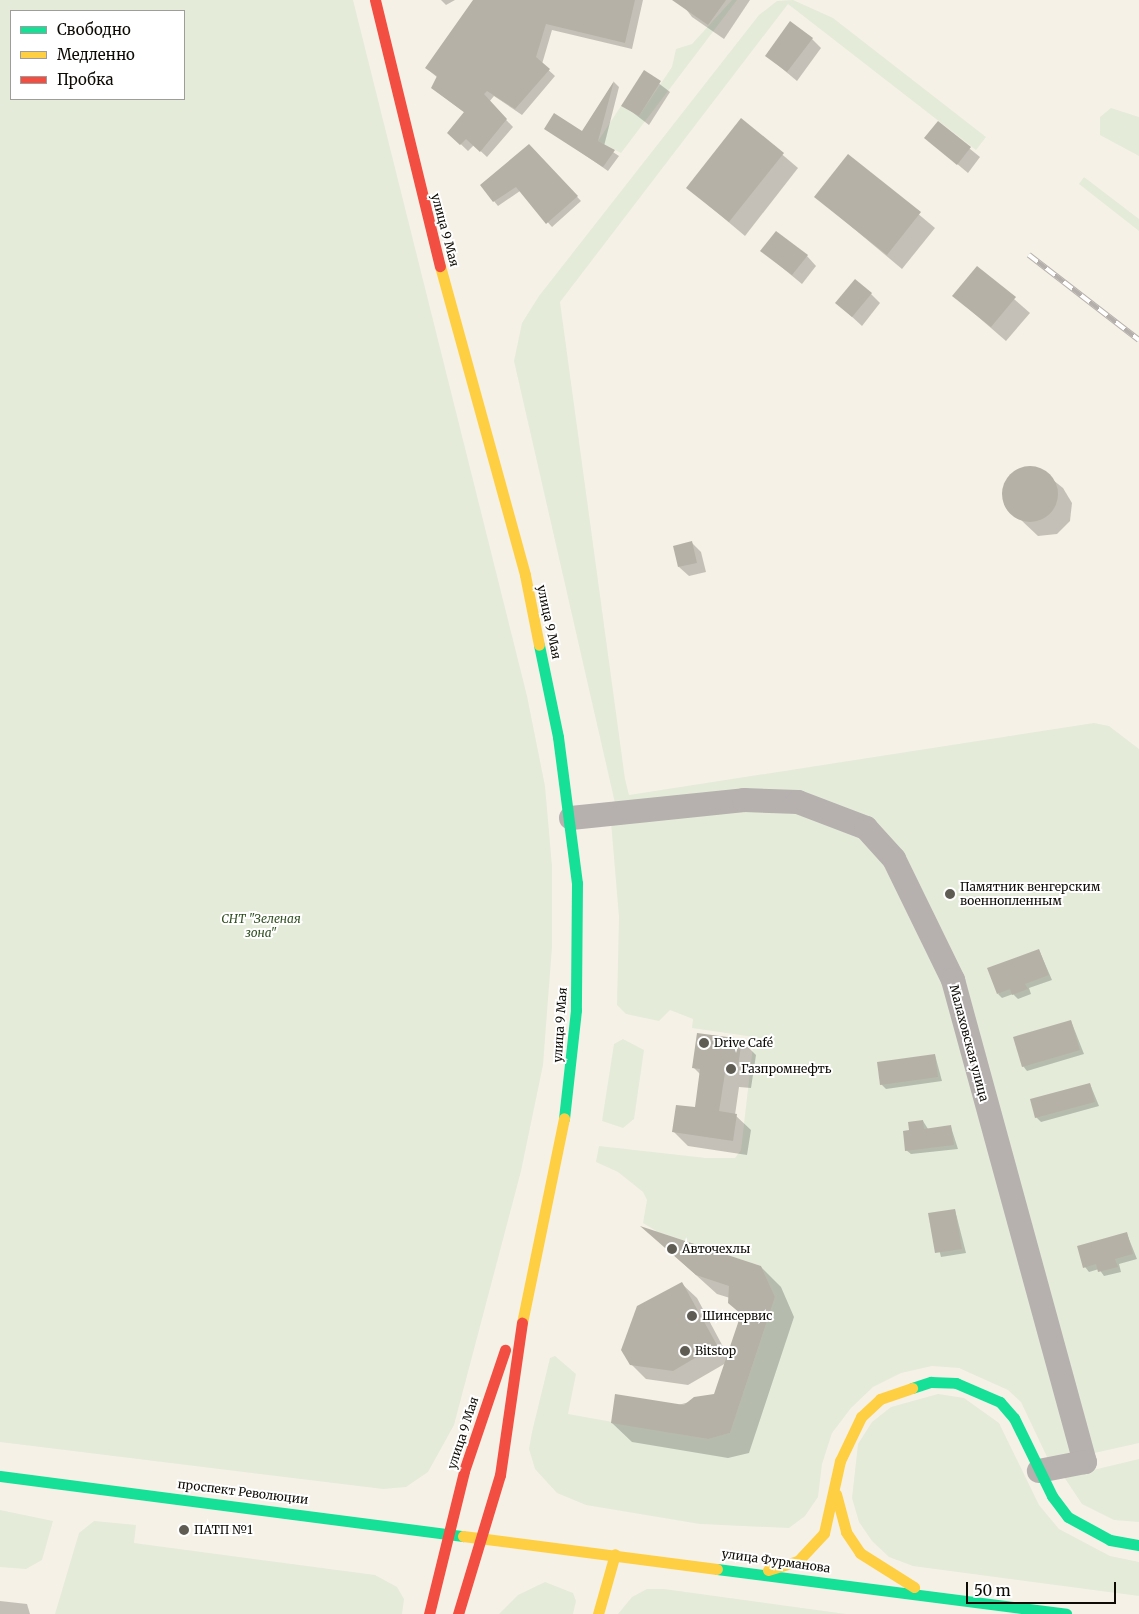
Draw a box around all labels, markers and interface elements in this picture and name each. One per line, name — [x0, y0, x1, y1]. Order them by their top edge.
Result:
legend — [10, 10, 185, 100]
text: Свободно — [57, 20, 131, 39]
text: Медленно — [57, 45, 135, 64]
text: Пробка — [57, 70, 114, 89]
street label: улица 9 Мая — [428, 192, 462, 268]
street label: улица 9 Мая — [534, 584, 564, 660]
place label: Памятник венгерским военнопленным — [960, 880, 1100, 908]
marker: Памятник венгерским военнопленным — [944, 888, 956, 900]
park label: СНТ "Зеленая зона" — [221, 912, 301, 940]
street label: Малаховская улица — [946, 983, 992, 1103]
street label: улица 9 Мая — [550, 987, 570, 1063]
place label: Drive Café — [714, 1036, 773, 1050]
marker: Drive Café — [698, 1037, 710, 1049]
place label: Газпромнефть — [741, 1062, 832, 1076]
marker: Газпромнефть — [725, 1063, 737, 1075]
place label: Авточехлы — [682, 1242, 750, 1256]
marker: Авточехлы — [666, 1243, 678, 1255]
place label: Шинсервис — [702, 1309, 772, 1323]
marker: Шинсервис — [686, 1310, 698, 1322]
place label: Bitstop — [695, 1344, 736, 1358]
marker: Bitstop — [679, 1345, 691, 1357]
street label: улица 9 Мая — [445, 1395, 481, 1471]
street label: проспект Революции — [177, 1477, 309, 1507]
place label: ПАТП №1 — [194, 1523, 253, 1537]
marker: ПАТП №1 — [178, 1524, 190, 1536]
street label: улица Фурманова — [721, 1546, 831, 1576]
scale bar — [969, 1572, 1119, 1604]
text: 50 m — [974, 1581, 1011, 1600]

